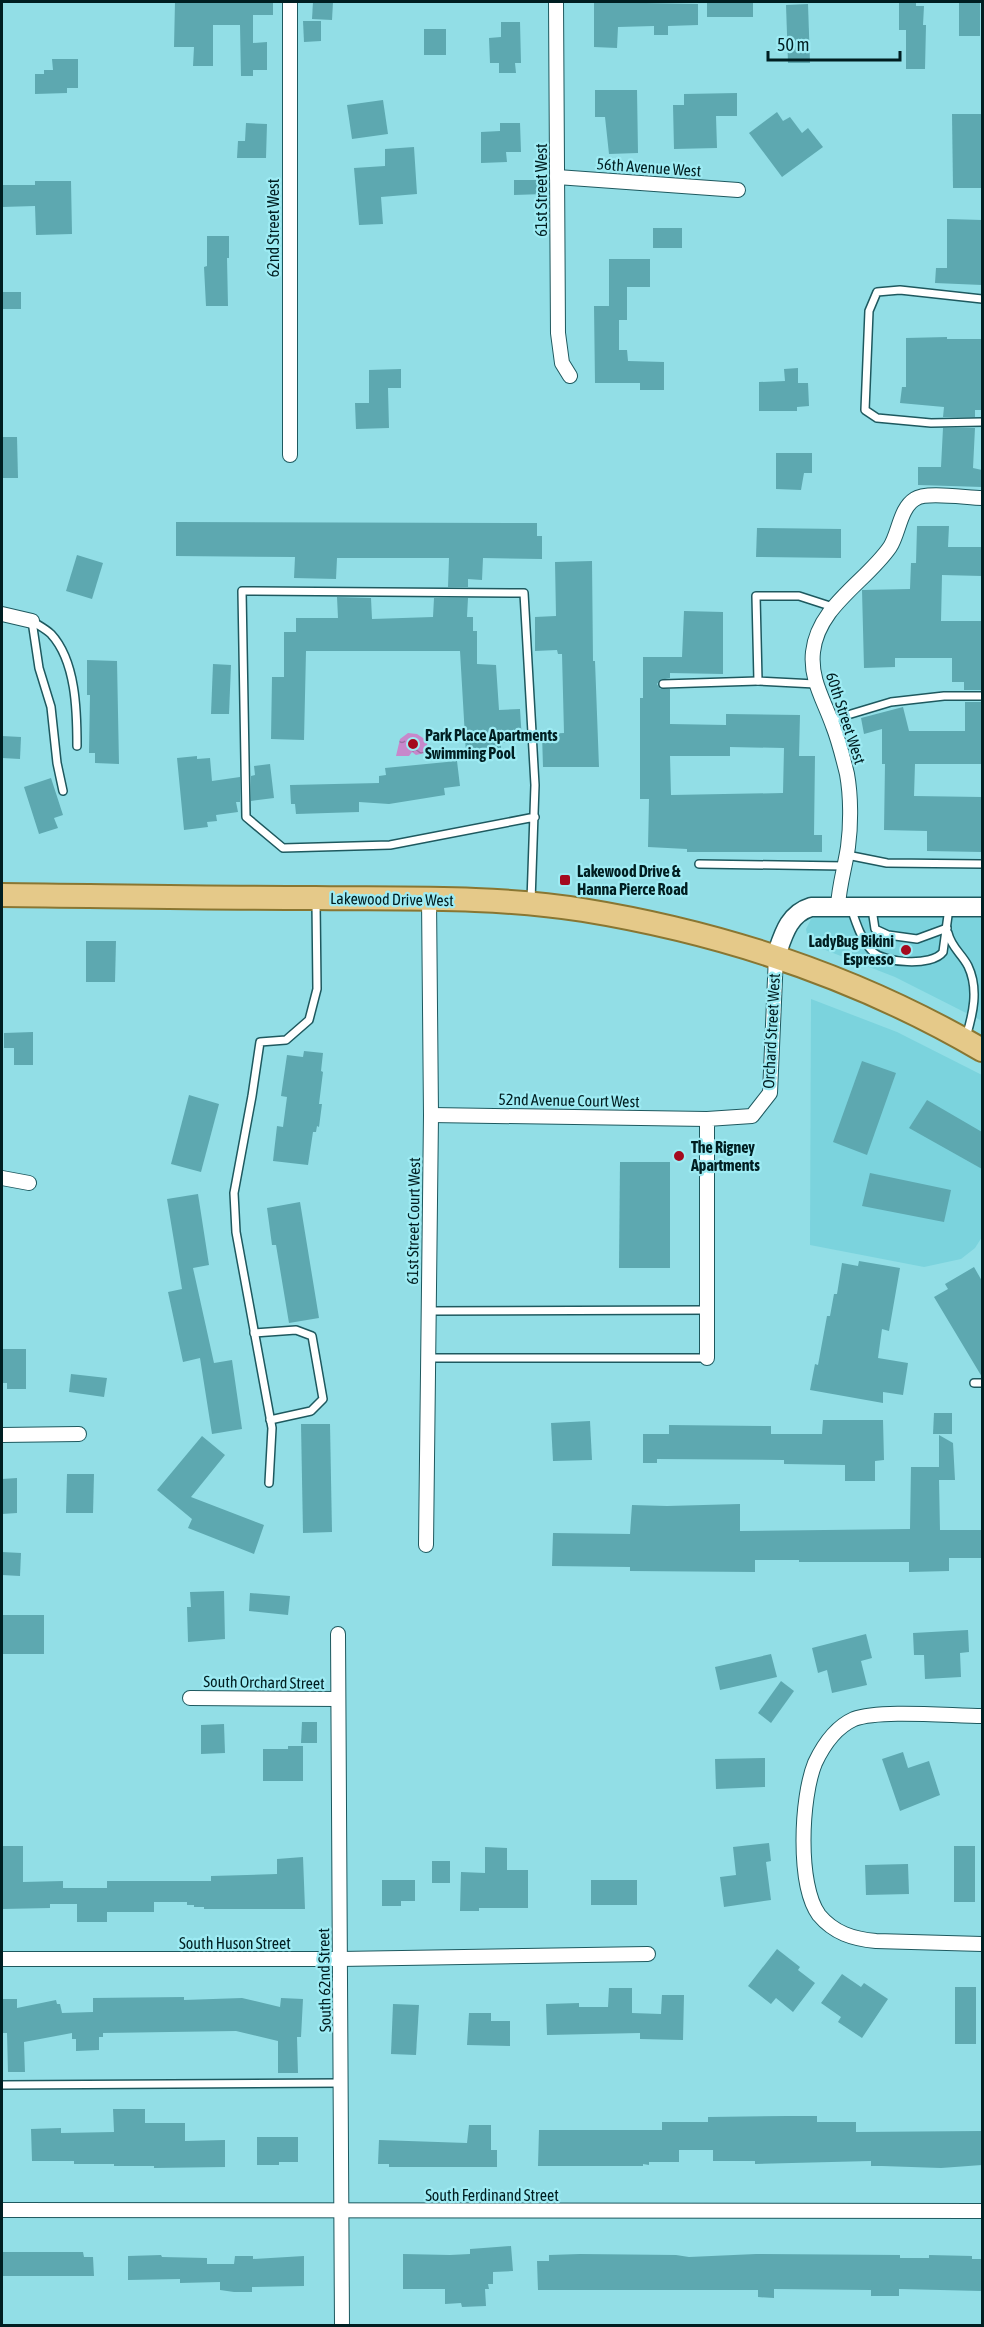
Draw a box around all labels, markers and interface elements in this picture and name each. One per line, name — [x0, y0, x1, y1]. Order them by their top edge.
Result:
scale bar — [768, 24, 900, 62]
text: 50 m — [777, 34, 809, 55]
street label: 61st Street West — [532, 143, 550, 237]
street label: 56th Avenue West — [596, 154, 702, 180]
street label: 62nd Street West — [264, 178, 282, 277]
street label: 60th Street West — [823, 670, 869, 767]
place label: Park Place Apartments Swimming Pool — [425, 726, 558, 762]
marker: Park Place Apartments Swimming Pool — [406, 737, 420, 751]
place label: Lakewood Drive & Hanna Pierce Road — [577, 862, 689, 898]
marker: Lakewood Drive & Hanna Pierce Road — [558, 873, 572, 887]
street label: Lakewood Drive West — [330, 889, 454, 909]
place label: LadyBug Bikini Espresso — [808, 932, 894, 968]
marker: LadyBug Bikini Espresso — [899, 943, 913, 957]
street label: Orchard Street West — [759, 972, 783, 1089]
street label: 52nd Avenue Court West — [498, 1090, 640, 1110]
place label: The Rigney Apartments — [690, 1138, 760, 1174]
marker: The Rigney Apartments — [672, 1149, 686, 1163]
street label: 61st Street Court West — [403, 1157, 423, 1285]
street label: South Orchard Street — [203, 1672, 325, 1692]
street label: South 62nd Street — [314, 1927, 334, 2032]
street label: South Huson Street — [179, 1934, 291, 1952]
street label: South Ferdinand Street — [425, 2186, 559, 2204]

